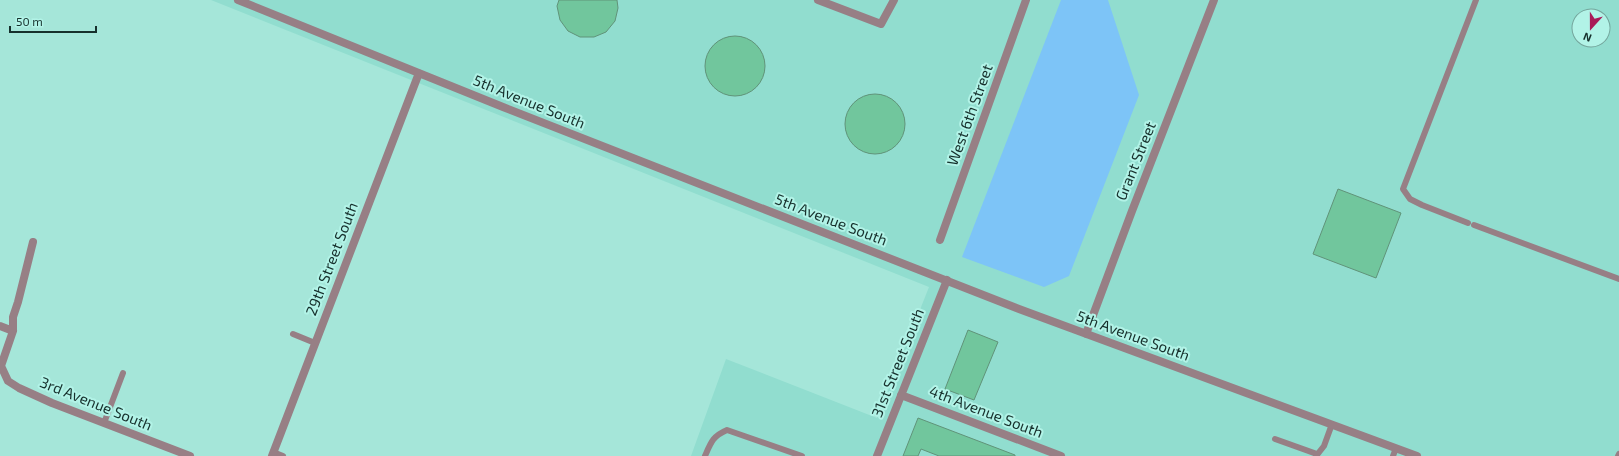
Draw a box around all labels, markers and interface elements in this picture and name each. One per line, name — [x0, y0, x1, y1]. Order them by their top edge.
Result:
scale bar — [10, 8, 96, 34]
north arrow — [1571, 8, 1611, 48]
text: 50 m — [16, 14, 43, 28]
text: N — [1581, 30, 1593, 45]
street label: West 6th Street — [942, 61, 996, 168]
street label: 5th Avenue South — [471, 70, 588, 132]
street label: Grant Street — [1111, 118, 1159, 203]
street label: 5th Avenue South — [773, 189, 890, 249]
street label: 29th Street South — [301, 200, 361, 318]
street label: 31st Street South — [867, 306, 927, 420]
street label: 5th Avenue South — [1074, 306, 1192, 364]
street label: 3rd Avenue South — [38, 372, 155, 434]
street label: 4th Avenue South — [927, 381, 1046, 441]

